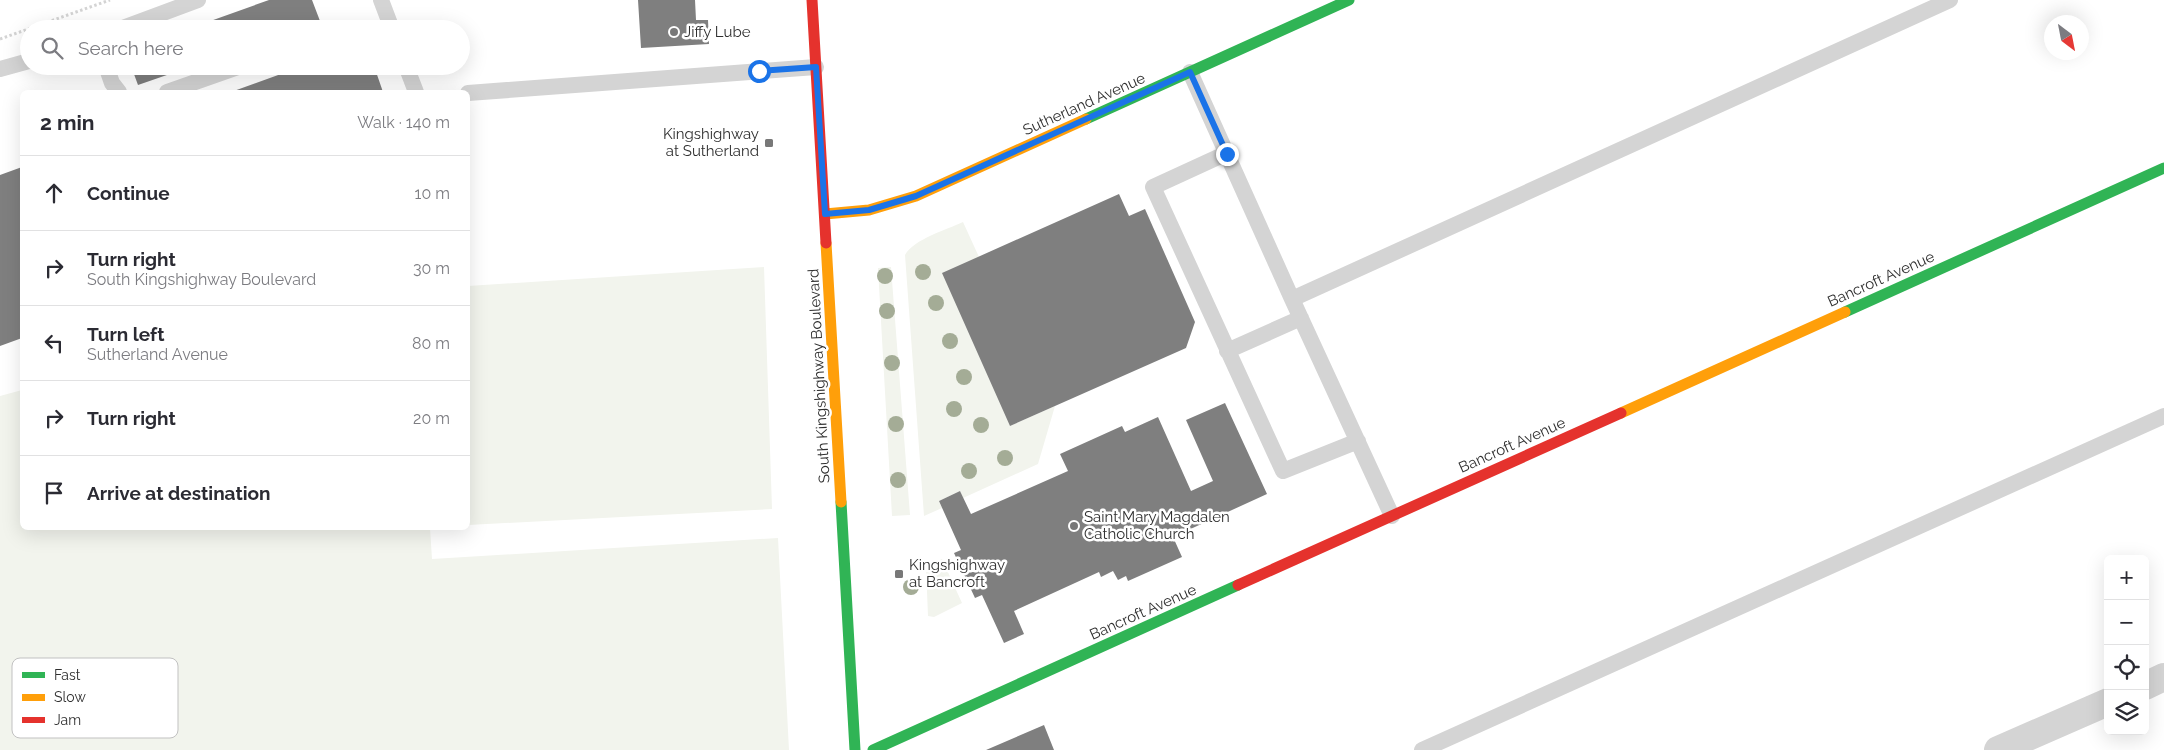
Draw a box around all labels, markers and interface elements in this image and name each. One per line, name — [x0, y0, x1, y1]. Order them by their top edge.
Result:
north arrow — [2044, 15, 2089, 60]
search box — [20, 20, 470, 75]
place label: Jiffy Lube — [684, 23, 751, 41]
marker: Jiffy Lube — [668, 26, 680, 38]
icon: search — [38, 34, 66, 62]
text: Search here — [78, 37, 184, 59]
route start — [748, 60, 771, 83]
street label: Sutherland Avenue — [1020, 69, 1148, 139]
text: 2 min — [40, 110, 94, 135]
text: Walk · 140 m — [357, 113, 450, 132]
place label: Kingshighway at Sutherland — [663, 125, 759, 160]
marker: Kingshighway at Sutherland — [763, 137, 775, 149]
route end — [1216, 143, 1239, 166]
icon: ahead — [40, 179, 68, 207]
text: Continue — [87, 182, 170, 204]
text: 10 m — [415, 184, 450, 203]
street label: Bancroft Avenue — [1825, 247, 1937, 311]
text: Turn right — [87, 248, 176, 270]
icon: right — [40, 254, 68, 282]
text: 30 m — [413, 259, 450, 278]
street label: South Kingshighway Boulevard — [804, 268, 834, 484]
text: South Kingshighway Boulevard — [87, 270, 316, 289]
text: Turn left — [87, 323, 164, 345]
icon: left — [40, 329, 68, 357]
text: 80 m — [412, 334, 450, 353]
text: Sutherland Avenue — [87, 345, 228, 364]
icon: right — [40, 404, 68, 432]
text: Turn right — [87, 407, 176, 429]
text: 20 m — [413, 409, 450, 428]
street label: Bancroft Avenue — [1456, 413, 1568, 477]
icon: arrive — [40, 479, 68, 507]
text: Arrive at destination — [87, 482, 271, 504]
place label: Saint Mary Magdalen Catholic Church — [1084, 508, 1230, 543]
marker: Saint Mary Magdalen Catholic Church — [1068, 520, 1080, 532]
map controls — [2104, 555, 2149, 735]
button: + — [2104, 555, 2149, 600]
place label: Kingshighway at Bancroft — [909, 556, 1005, 591]
marker: Kingshighway at Bancroft — [893, 568, 905, 580]
street label: Bancroft Avenue — [1087, 580, 1199, 644]
button: − — [2104, 600, 2149, 645]
button: locate — [2104, 645, 2149, 690]
legend — [12, 658, 178, 738]
text: Fast — [54, 667, 81, 683]
text: Slow — [54, 689, 86, 705]
button: layers — [2104, 690, 2149, 735]
text: Jam — [54, 712, 81, 728]

